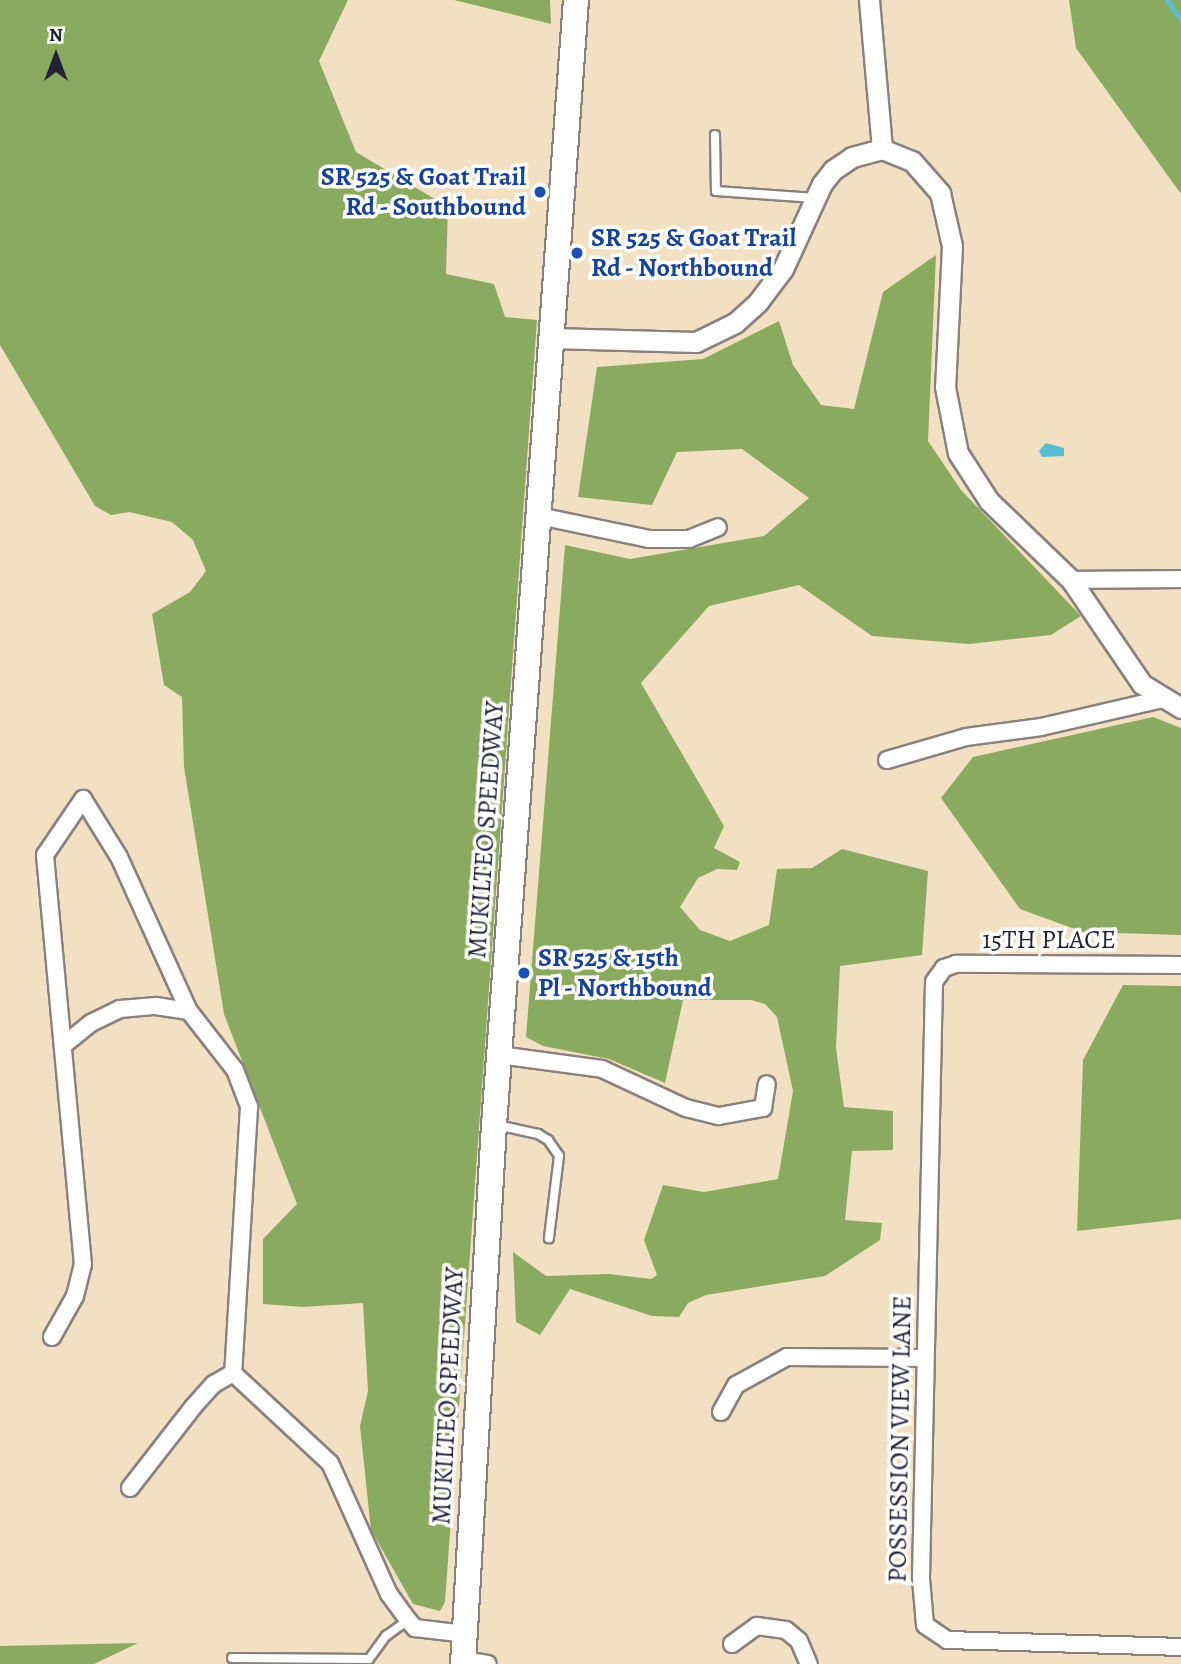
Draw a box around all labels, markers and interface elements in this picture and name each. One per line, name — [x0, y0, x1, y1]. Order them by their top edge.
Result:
north arrow — [21, 21, 91, 91]
text: N — [49, 22, 63, 48]
place label: SR 525 & Goat Trail Rd - Southbound — [321, 161, 526, 222]
marker: SR 525 & Goat Trail Rd - Southbound — [532, 184, 548, 200]
place label: SR 525 & Goat Trail Rd - Northbound — [591, 222, 796, 284]
marker: SR 525 & Goat Trail Rd - Northbound — [569, 245, 585, 261]
street label: MUKILTEO SPEEDWAY — [461, 701, 511, 959]
street label: 15TH PLACE — [982, 924, 1116, 956]
place label: SR 525 & 15th Pl - Northbound — [538, 942, 713, 1004]
marker: SR 525 & 15th Pl - Northbound — [516, 965, 532, 981]
street label: MUKILTEO SPEEDWAY — [426, 1267, 470, 1525]
street label: POSSESSION VIEW LANE — [882, 1295, 918, 1583]

